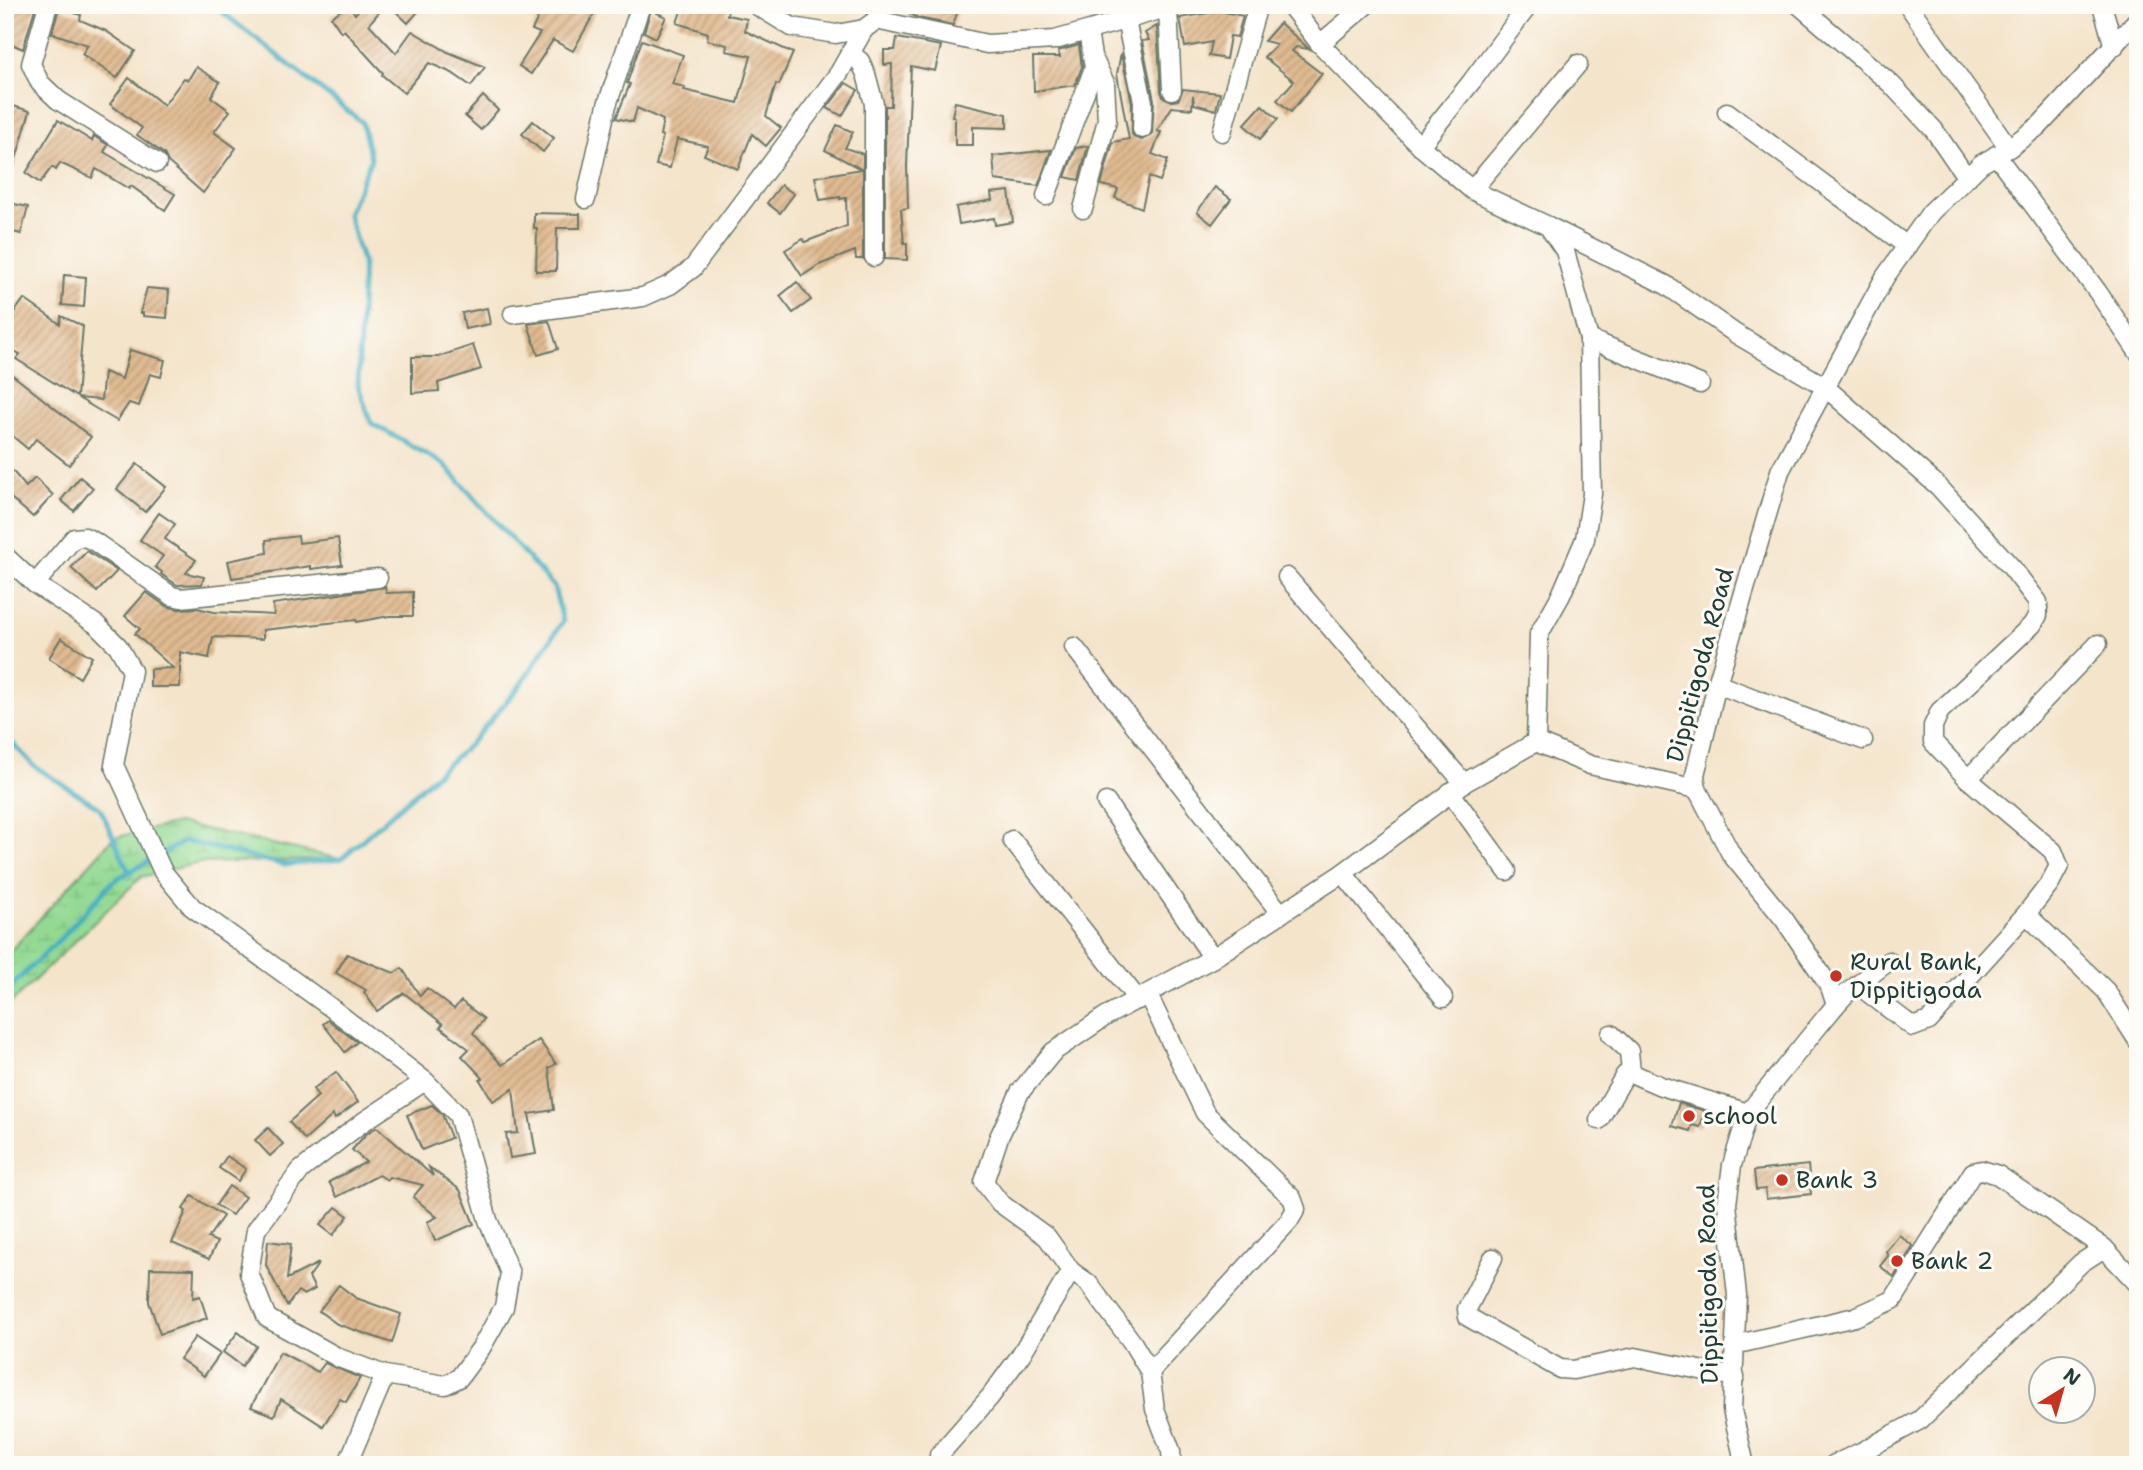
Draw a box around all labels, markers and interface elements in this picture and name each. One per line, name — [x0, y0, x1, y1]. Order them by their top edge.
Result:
street label: Dippitigoda Road — [1659, 564, 1741, 766]
place label: Rural Bank, Dippitigoda — [1850, 946, 1982, 1006]
marker: Rural Bank, Dippitigoda — [1828, 968, 1844, 984]
place label: school — [1703, 1100, 1778, 1132]
marker: school — [1681, 1108, 1697, 1124]
place label: Bank 3 — [1796, 1164, 1878, 1196]
marker: Bank 3 — [1774, 1172, 1790, 1188]
street label: Dippitigoda Road — [1690, 1184, 1726, 1384]
place label: Bank 2 — [1911, 1245, 1993, 1277]
marker: Bank 2 — [1889, 1253, 1905, 1269]
north arrow — [2028, 1354, 2098, 1424]
text: N — [2058, 1362, 2085, 1391]

